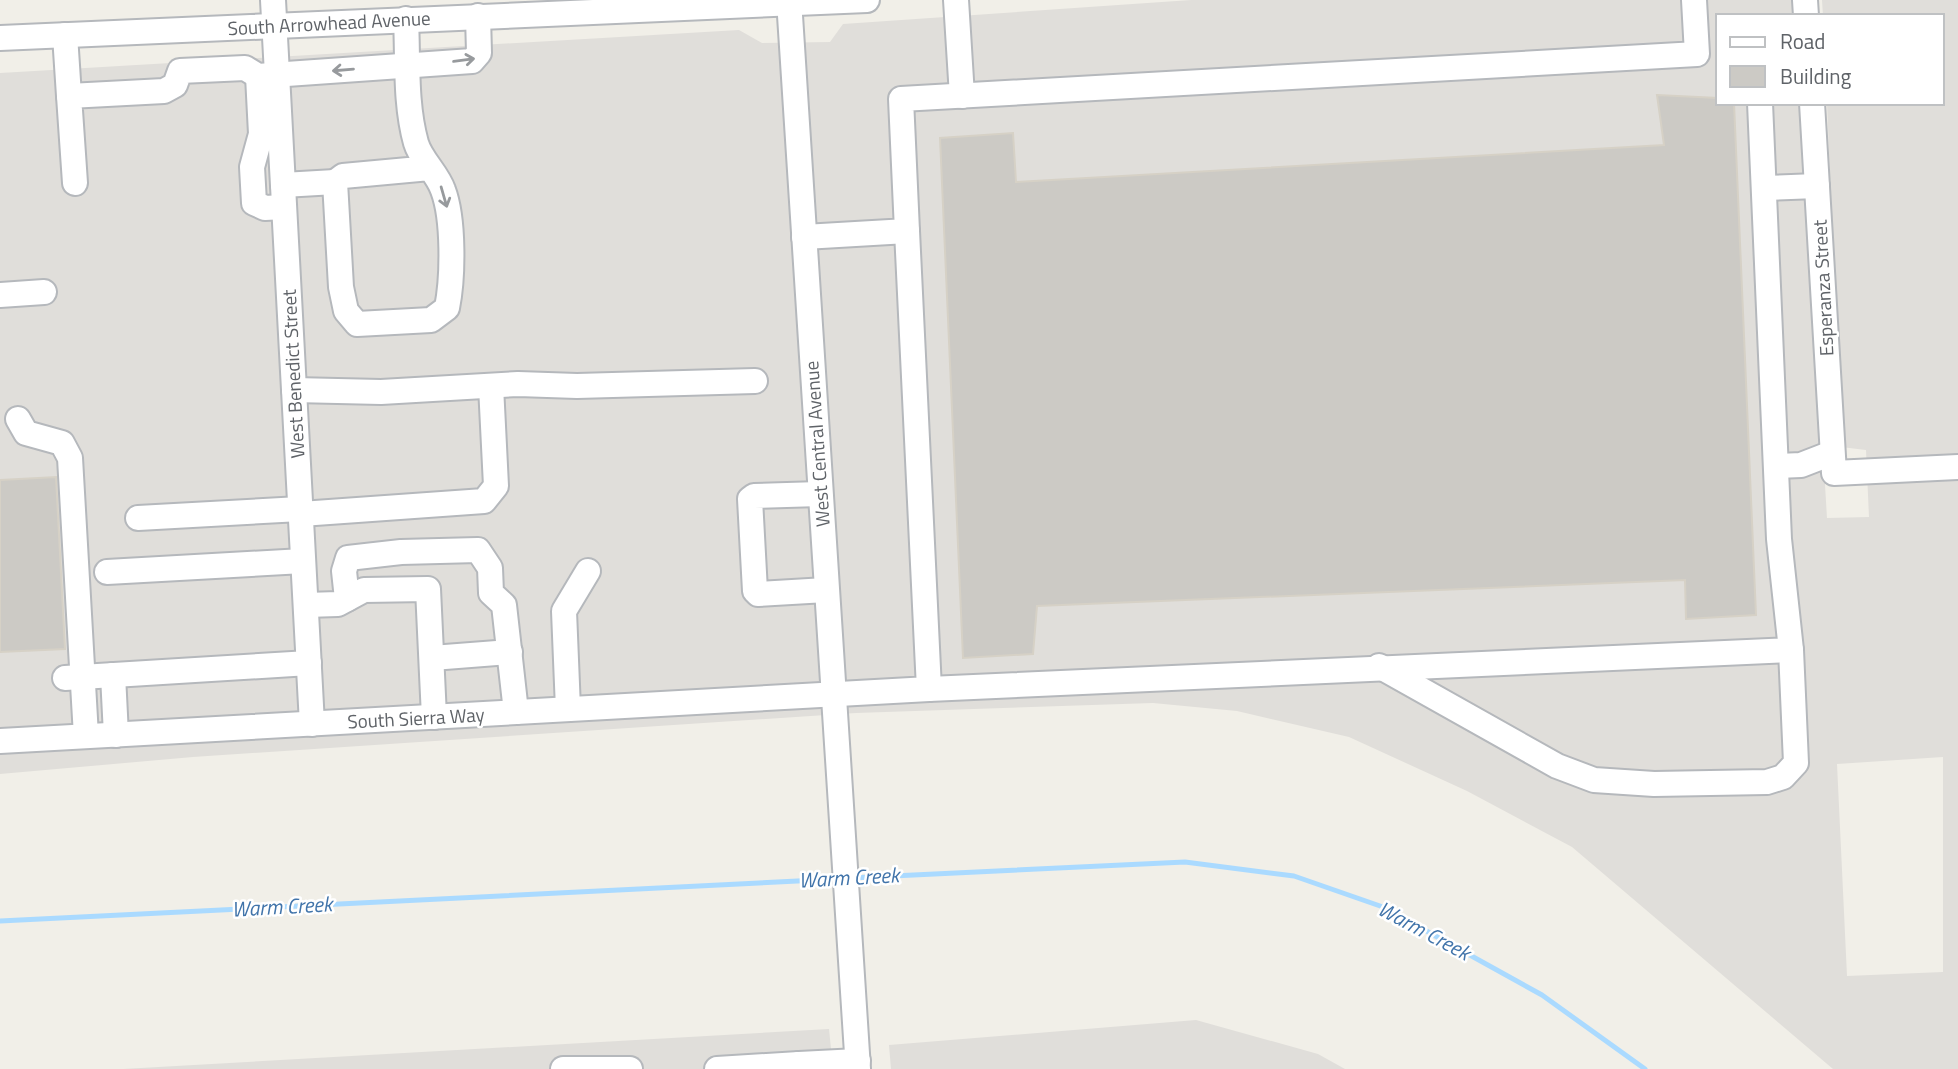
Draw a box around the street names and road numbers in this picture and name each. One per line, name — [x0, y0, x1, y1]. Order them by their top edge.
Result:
street label: South Arrowhead Avenue — [227, 3, 431, 42]
street label: Esperanza Street — [1804, 219, 1841, 357]
street label: West Benedict Street — [274, 288, 311, 459]
street label: West Central Avenue — [796, 360, 837, 528]
street label: South Sierra Way — [347, 699, 485, 736]

